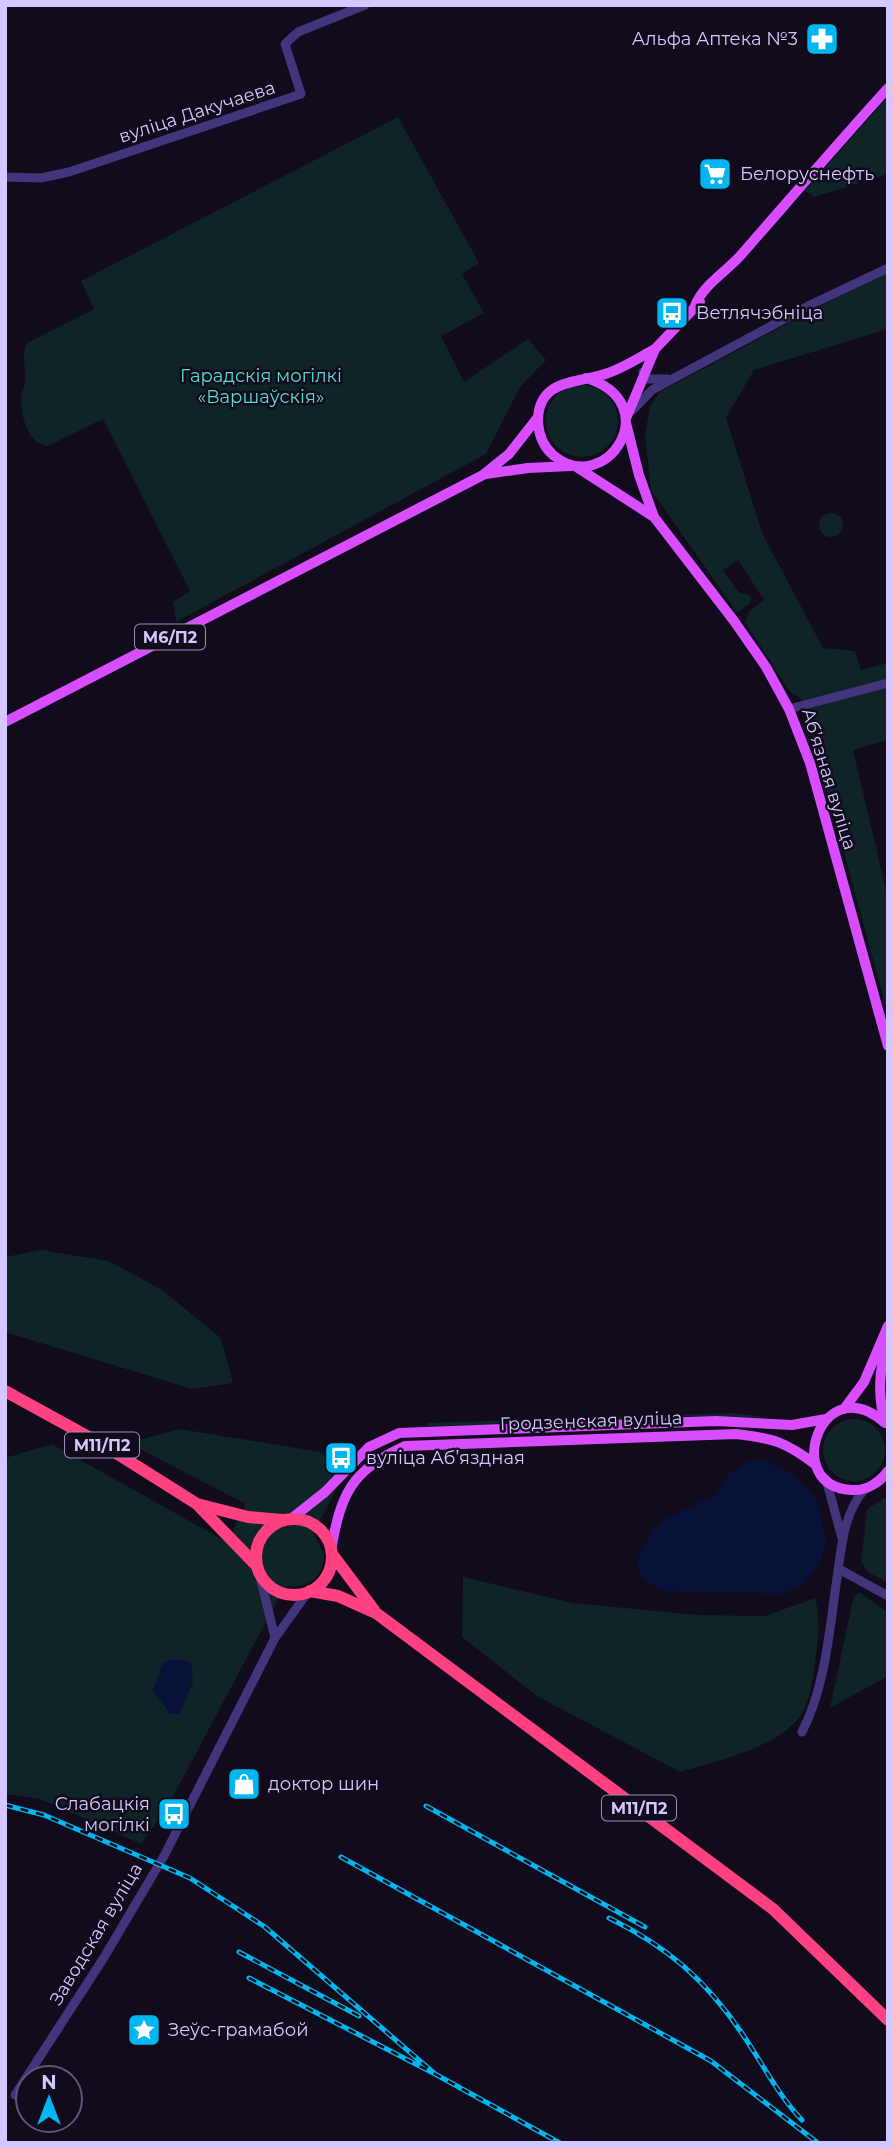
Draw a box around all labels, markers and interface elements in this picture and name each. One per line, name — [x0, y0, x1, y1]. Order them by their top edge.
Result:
pharmacy icon: Альфа Аптека №3 — [803, 20, 841, 58]
place label: Альфа Аптека №3 — [632, 28, 798, 50]
street label: вуліца Дакучаева — [116, 76, 278, 148]
supermarket icon: Белоруснефть — [696, 155, 734, 193]
place label: Белоруснефть — [740, 163, 875, 185]
bus stop icon: Ветлячэбніца — [653, 294, 691, 332]
place label: Ветлячэбніца — [696, 302, 823, 324]
park label: Гарадскія могілкі «Варшаўскія» — [180, 365, 342, 408]
road number: М6/П2 — [135, 624, 205, 650]
street label: Абʼязная вуліца — [797, 705, 861, 853]
street label: Гродзенская вуліца — [499, 1407, 683, 1435]
road number: М11/П2 — [65, 1432, 139, 1457]
bus stop icon: вуліца Абʼяздная — [322, 1439, 360, 1477]
place label: вуліца Абʼяздная — [366, 1447, 525, 1469]
shop icon: доктор шин — [225, 1765, 263, 1803]
place label: доктор шин — [268, 1773, 379, 1795]
place label: Слабацкія могілкі — [55, 1793, 150, 1836]
bus stop icon: Слабацкія могілкі — [155, 1795, 193, 1833]
road number: М11/П2 — [602, 1796, 676, 1820]
street label: Заводская вуліца — [45, 1859, 147, 2009]
place icon: Зеўс-грамабой — [125, 2011, 163, 2049]
place label: Зеўс-грамабой — [168, 2019, 309, 2041]
north arrow — [14, 2064, 84, 2134]
text: N — [41, 2071, 57, 2094]

